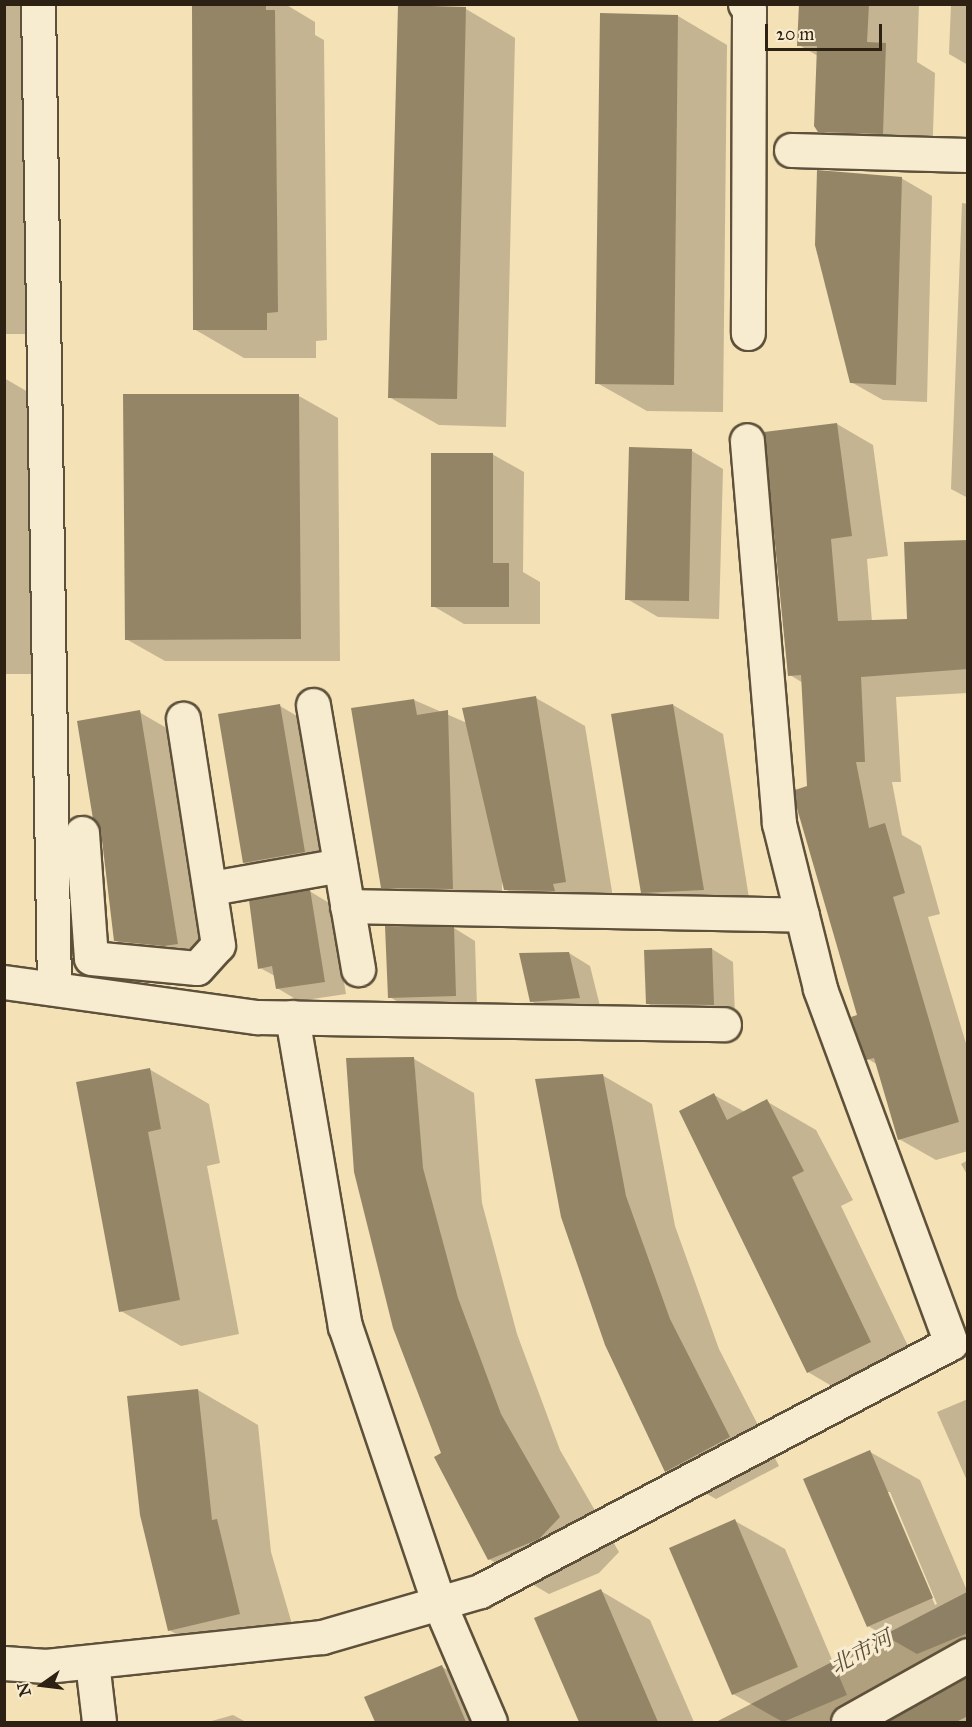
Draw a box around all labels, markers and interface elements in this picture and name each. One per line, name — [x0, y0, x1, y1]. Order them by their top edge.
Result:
scale bar — [768, 12, 885, 50]
text: 20 m — [776, 23, 814, 45]
water label: 北市河 — [826, 1625, 896, 1679]
north arrow — [12, 1655, 72, 1715]
text: N — [13, 1681, 35, 1698]

